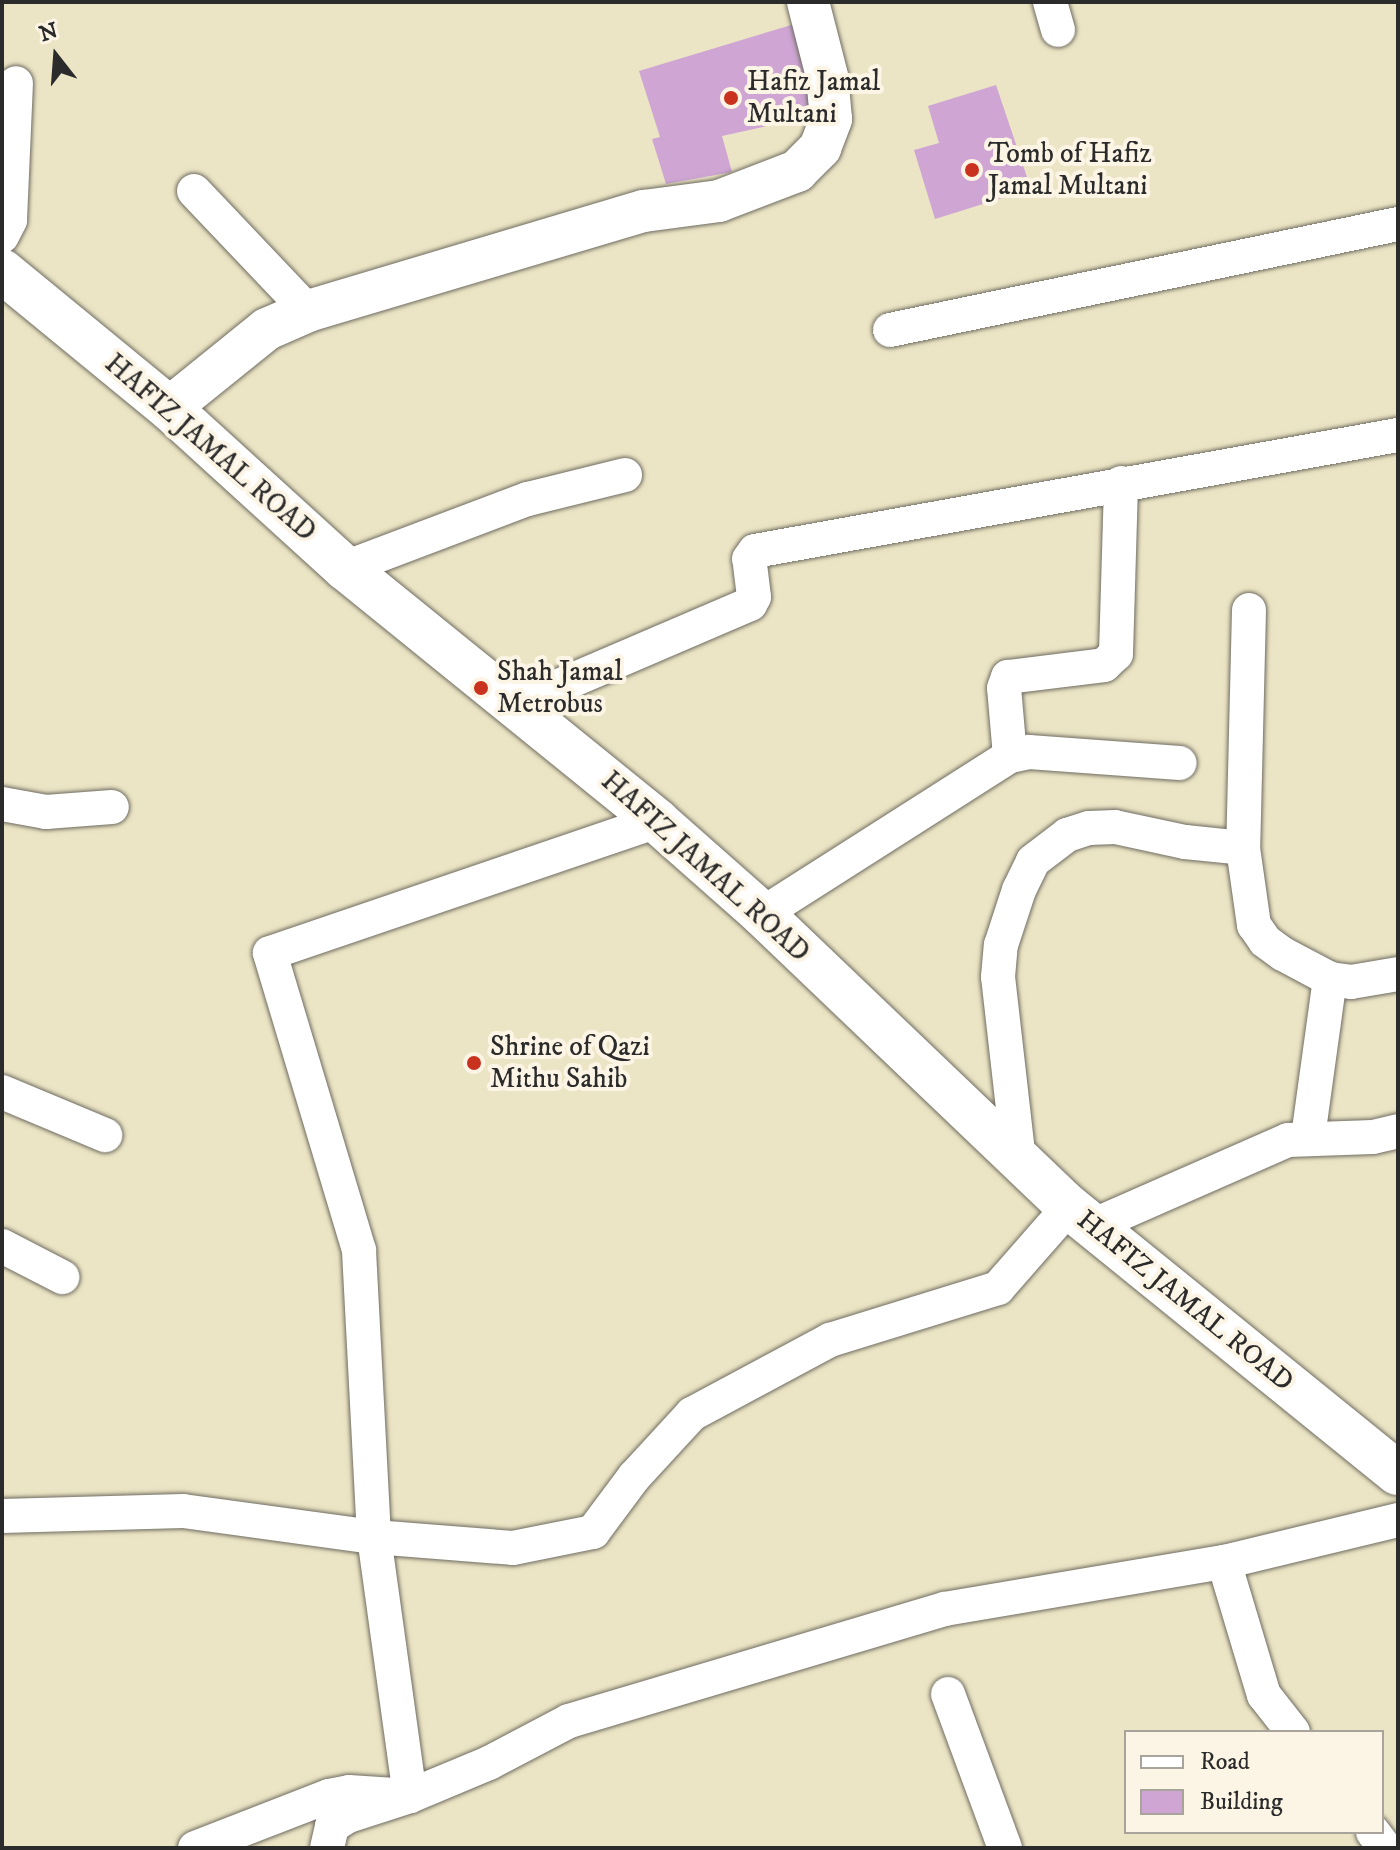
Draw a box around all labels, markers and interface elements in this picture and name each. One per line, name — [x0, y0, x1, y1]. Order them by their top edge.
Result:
north arrow — [16, 16, 96, 96]
text: N — [36, 17, 61, 48]
place label: Hafiz Jamal Multani — [747, 65, 880, 131]
marker: Hafiz Jamal Multani — [722, 89, 740, 107]
place label: Tomb of Hafiz Jamal Multani — [988, 137, 1152, 203]
marker: Tomb of Hafiz Jamal Multani — [963, 161, 981, 179]
street label: HAFIZ JAMAL ROAD — [97, 347, 323, 549]
place label: Shah Jamal Metrobus — [497, 655, 623, 721]
marker: Shah Jamal Metrobus — [472, 679, 490, 697]
street label: HAFIZ JAMAL ROAD — [594, 765, 816, 969]
place label: Shrine of Qazi Mithu Sahib — [490, 1030, 650, 1096]
marker: Shrine of Qazi Mithu Sahib — [465, 1054, 483, 1072]
street label: HAFIZ JAMAL ROAD — [1070, 1203, 1300, 1399]
legend — [1124, 1730, 1384, 1834]
text: Road — [1200, 1747, 1250, 1777]
text: Building — [1200, 1787, 1283, 1817]

